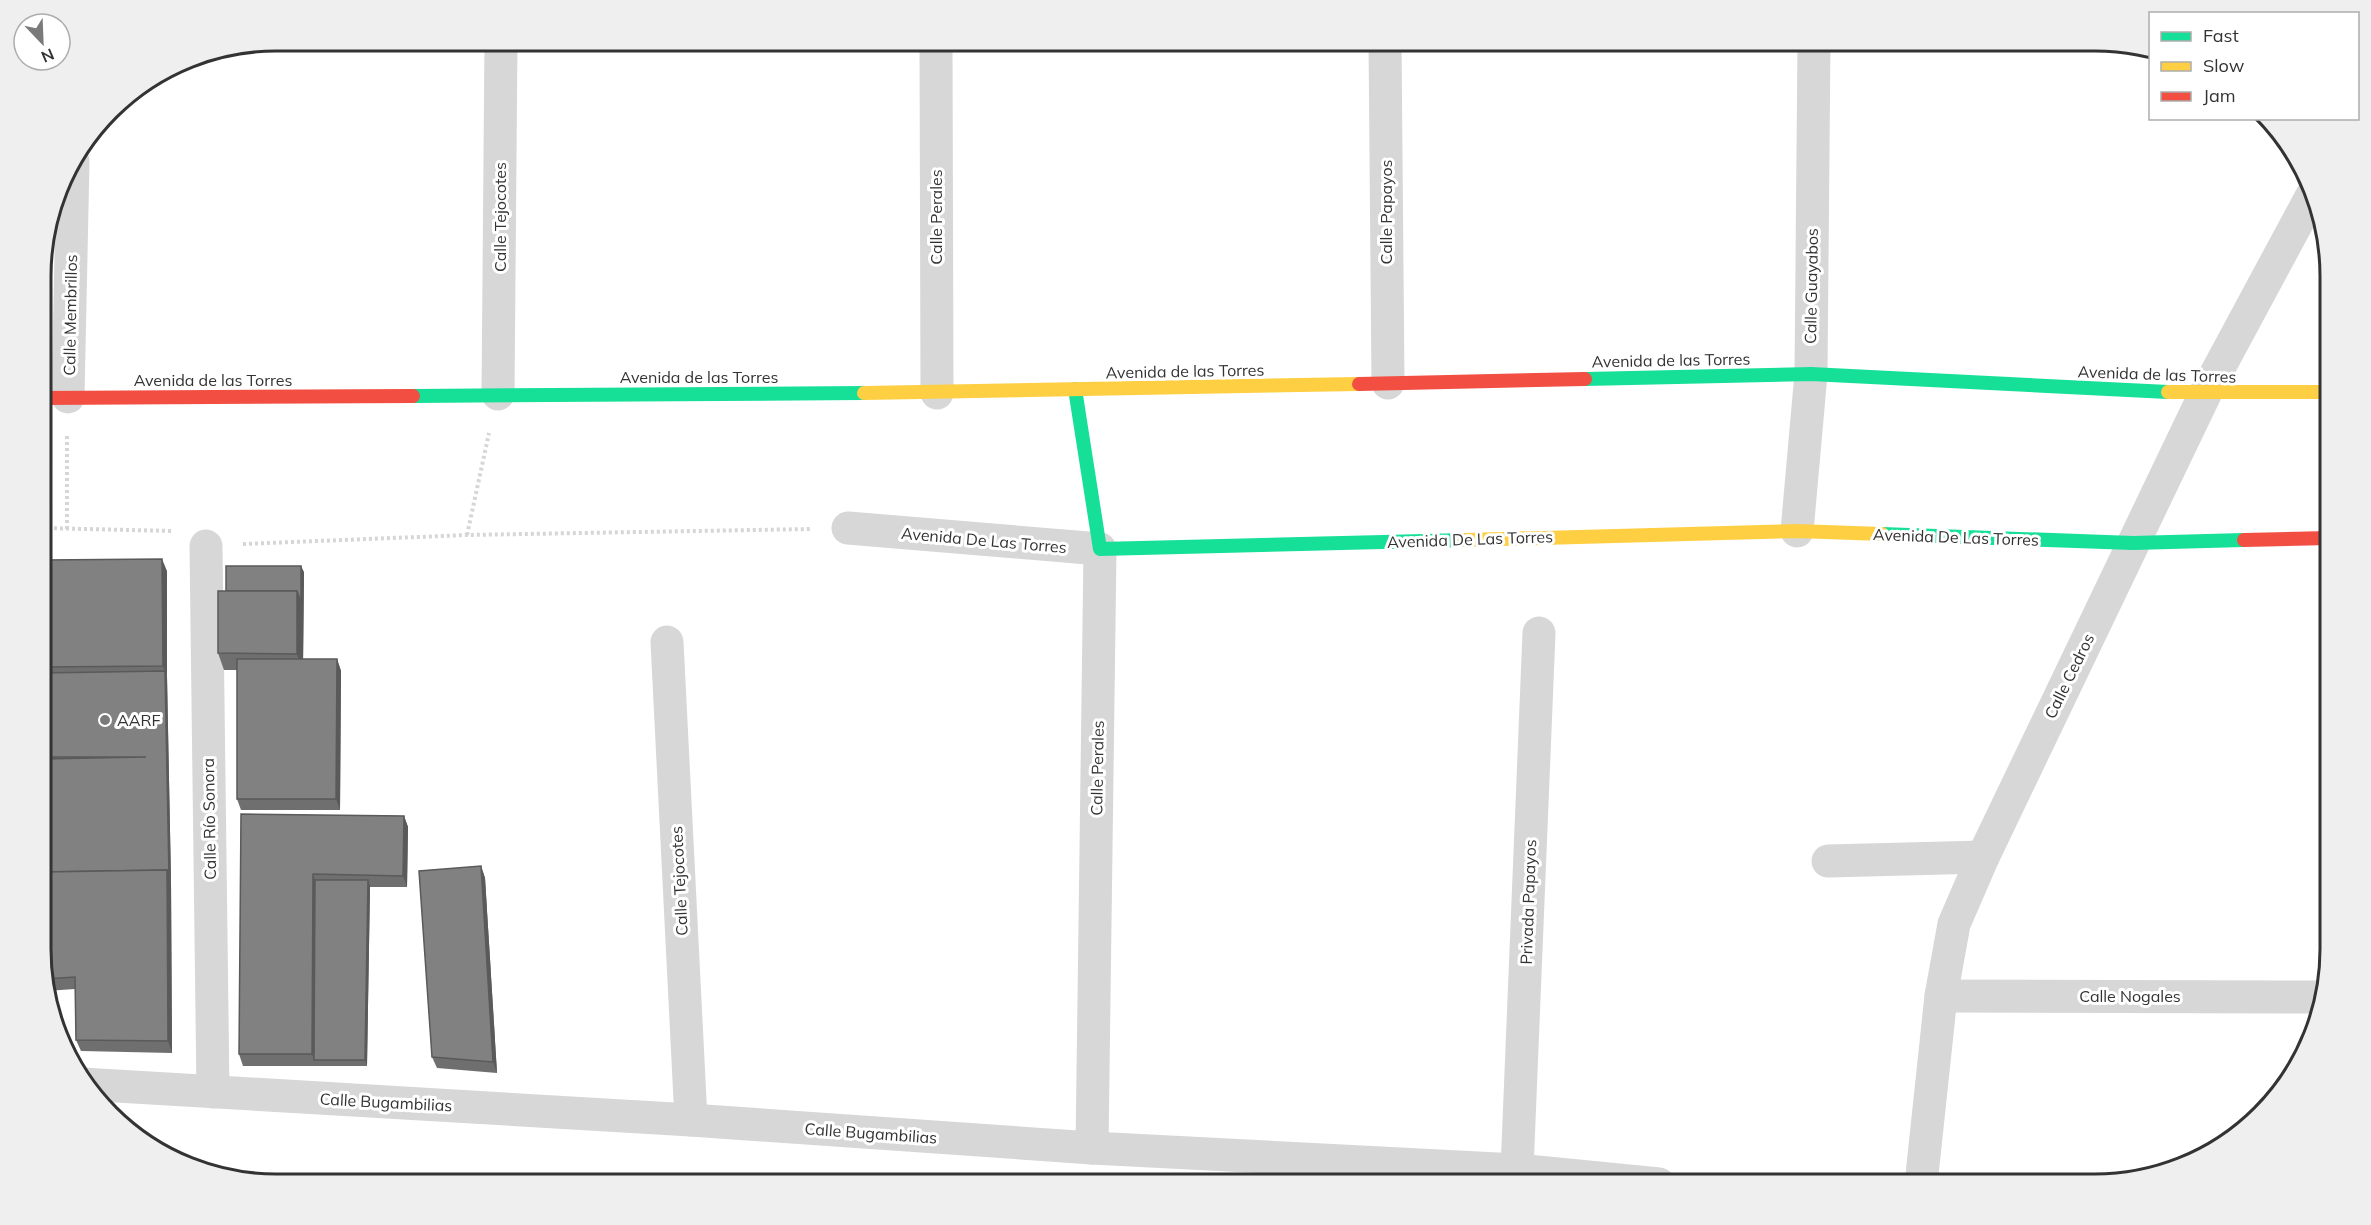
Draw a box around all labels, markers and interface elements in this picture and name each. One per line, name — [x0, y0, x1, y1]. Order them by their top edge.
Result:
north arrow — [12, 12, 72, 72]
legend — [2149, 12, 2359, 120]
text: Fast — [2203, 24, 2239, 47]
text: N — [38, 44, 57, 67]
text: Slow — [2203, 54, 2245, 77]
text: Jam — [2203, 84, 2236, 107]
street label: Calle Papayos — [1376, 159, 1396, 264]
street label: Calle Tejocotes — [490, 162, 510, 272]
street label: Calle Perales — [926, 169, 946, 265]
street label: Calle Guayabos — [1800, 228, 1822, 344]
street label: Calle Membrillos — [59, 254, 81, 376]
street label: Avenida de las Torres — [1591, 349, 1751, 371]
street label: Avenida de las Torres — [1105, 360, 1265, 382]
street label: Avenida de las Torres — [2077, 361, 2237, 387]
street label: Avenida de las Torres — [620, 367, 778, 387]
street label: Avenida de las Torres — [134, 370, 292, 390]
street label: Avenida De Las Torres — [900, 523, 1068, 557]
street label: Avenida De Las Torres — [1873, 524, 2039, 550]
street label: Avenida De Las Torres — [1387, 526, 1553, 552]
street label: Calle Cedros — [2040, 630, 2098, 722]
place label: AARF — [117, 710, 161, 730]
marker: AARF — [98, 713, 112, 727]
street label: Calle Perales — [1086, 720, 1108, 816]
street label: Calle Río Sonora — [198, 758, 220, 880]
street label: Calle Tejocotes — [666, 826, 692, 936]
street label: Privada Papayos — [1516, 839, 1540, 965]
street label: Calle Nogales — [2079, 986, 2181, 1006]
street label: Calle Bugambilias — [319, 1089, 453, 1115]
street label: Calle Bugambilias — [804, 1118, 938, 1148]

